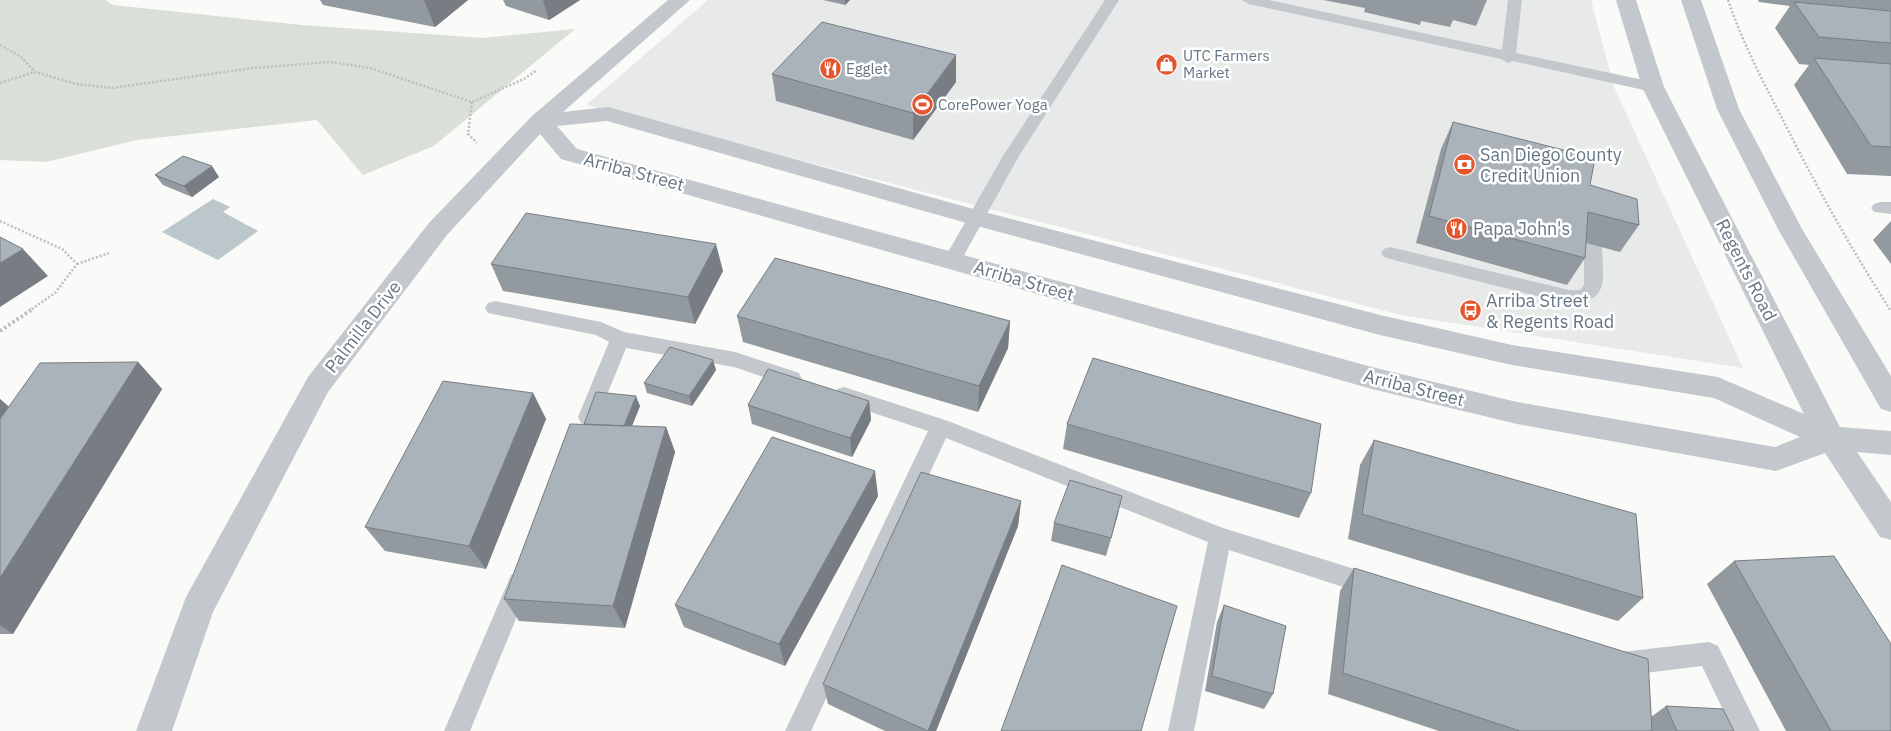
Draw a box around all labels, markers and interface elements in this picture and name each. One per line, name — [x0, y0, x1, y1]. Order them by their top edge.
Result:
place label: UTC Farmers Market — [1183, 46, 1270, 82]
shop icon: UTC Farmers Market — [1155, 53, 1179, 77]
restaurant icon: Egglet — [818, 57, 842, 81]
place label: Egglet — [846, 59, 888, 78]
sports icon: CorePower Yoga — [910, 93, 934, 117]
place label: CorePower Yoga — [938, 95, 1048, 114]
place label: San Diego County Credit Union — [1480, 143, 1622, 187]
street label: Arriba Street — [581, 147, 687, 196]
bank icon: San Diego County Credit Union — [1452, 153, 1476, 177]
street label: Regents Road — [1711, 215, 1782, 325]
restaurant icon: Papa John's — [1445, 217, 1469, 241]
place label: Papa John's — [1473, 217, 1570, 240]
street label: Arriba Street — [971, 255, 1077, 306]
street label: Palmilla Drive — [319, 276, 406, 377]
place label: Arriba Street & Regents Road — [1486, 289, 1614, 333]
bus stop icon: Arriba Street & Regents Road — [1458, 299, 1482, 323]
street label: Arriba Street — [1361, 364, 1467, 411]

